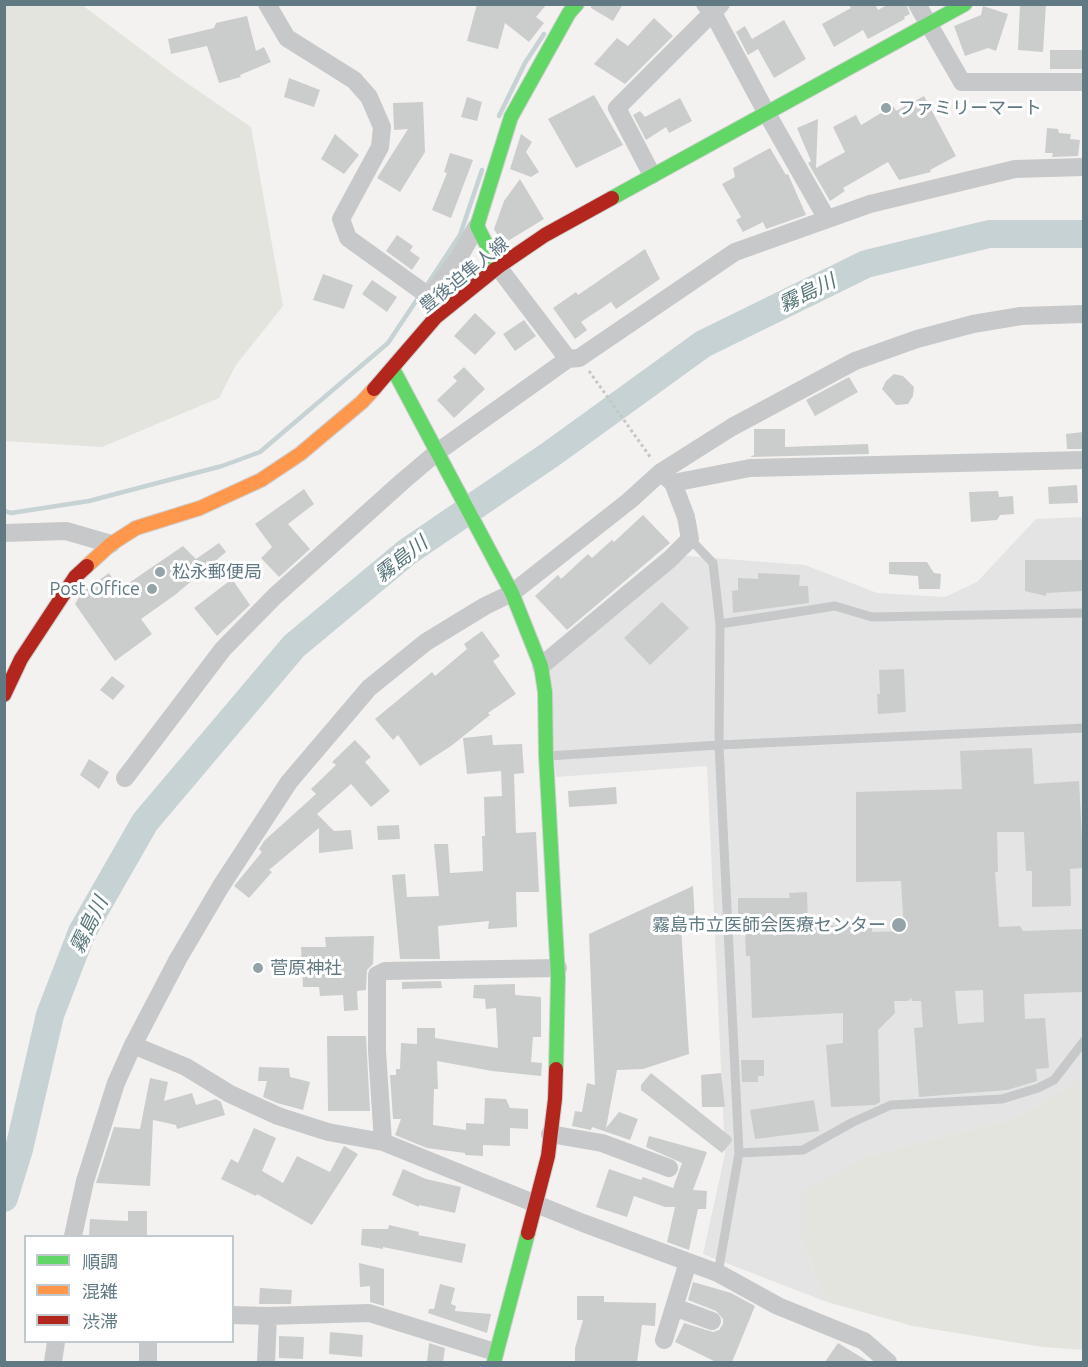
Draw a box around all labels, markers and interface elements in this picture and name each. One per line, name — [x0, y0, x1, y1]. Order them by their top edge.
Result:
place label: ファミリーマート — [898, 97, 1042, 119]
marker: ファミリーマート — [879, 101, 893, 115]
street label: 豊後迫隼人線 — [415, 233, 513, 317]
water label: 霧島川 — [775, 269, 839, 317]
water label: 霧島川 — [370, 531, 432, 587]
place label: 松永郵便局 — [172, 561, 262, 583]
marker: 松永郵便局 — [153, 565, 167, 579]
place label: Post Office — [50, 578, 140, 600]
marker: Post Office — [145, 582, 159, 596]
water label: 霧島川 — [65, 893, 113, 957]
place label: 霧島市立医師会医療センター — [652, 914, 886, 936]
marker: 霧島市立医師会医療センター — [890, 916, 908, 934]
place label: 菅原神社 — [270, 957, 342, 979]
marker: 菅原神社 — [251, 961, 265, 975]
legend — [24, 1235, 234, 1343]
text: 順調 — [82, 1251, 118, 1271]
text: 混雑 — [82, 1281, 118, 1301]
text: 渋滞 — [82, 1311, 118, 1331]

